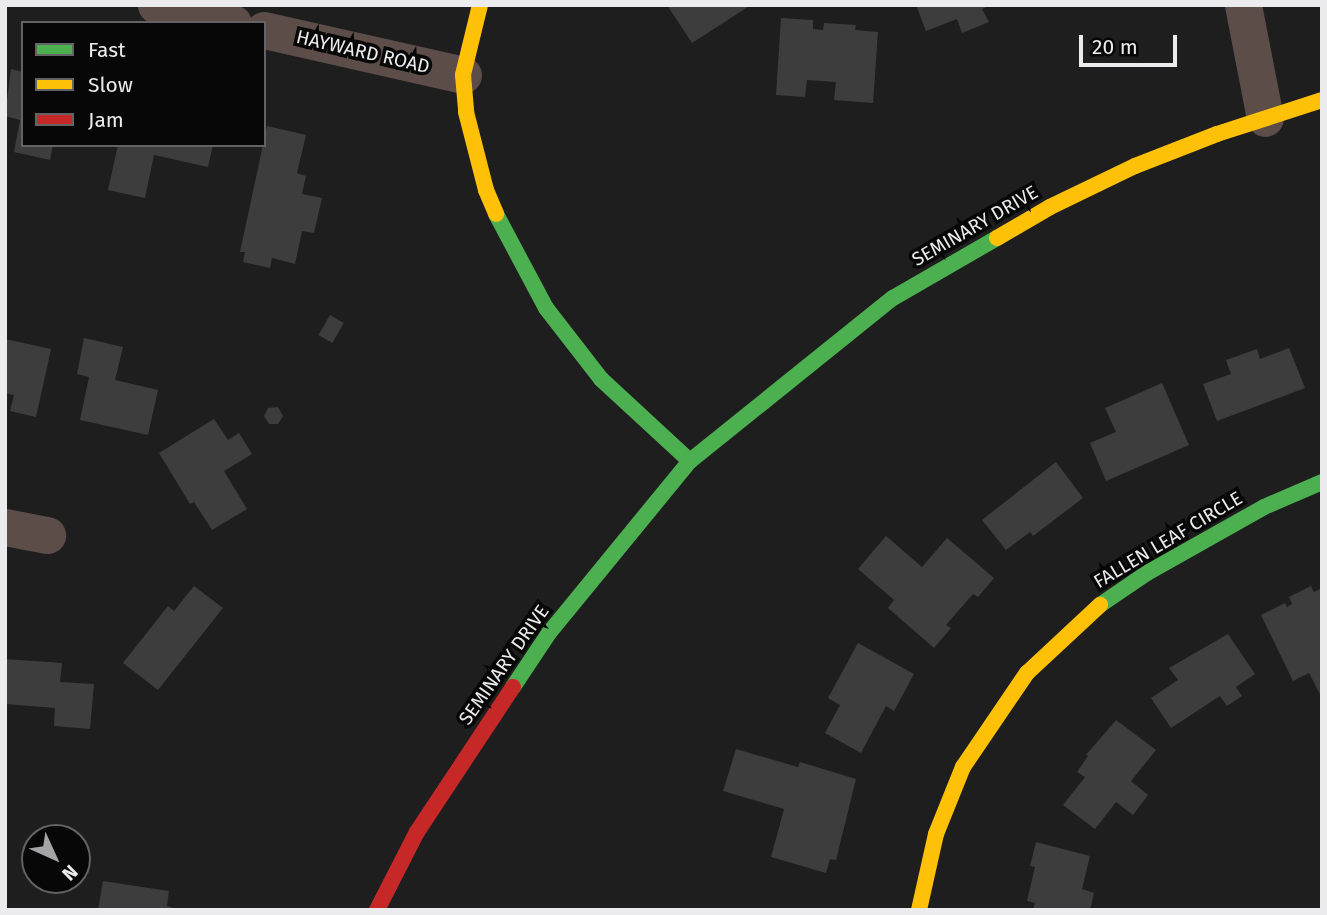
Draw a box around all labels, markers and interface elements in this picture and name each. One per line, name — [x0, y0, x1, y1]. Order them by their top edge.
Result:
legend — [21, 21, 266, 147]
scale bar — [1082, 21, 1180, 65]
street label: HAYWARD ROAD — [294, 26, 432, 78]
text: 20 m — [1092, 34, 1138, 60]
text: Fast — [88, 37, 126, 63]
text: Slow — [88, 72, 133, 98]
text: Jam — [88, 107, 124, 133]
street label: SEMINARY DRIVE — [908, 181, 1042, 271]
street label: FALLEN LEAF CIRCLE — [1090, 487, 1246, 593]
street label: SEMINARY DRIVE — [454, 601, 554, 729]
north arrow — [21, 824, 91, 894]
text: N — [57, 860, 82, 885]

